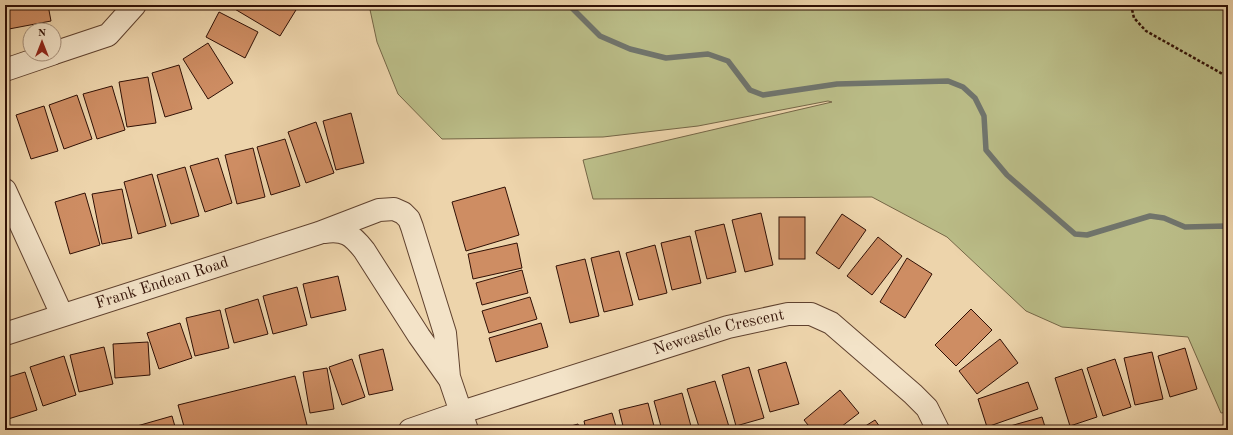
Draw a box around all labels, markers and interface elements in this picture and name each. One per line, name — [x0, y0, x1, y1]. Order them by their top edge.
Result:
north arrow — [22, 22, 62, 62]
text: N — [38, 28, 47, 39]
street label: Frank Endean Road — [94, 255, 231, 312]
street label: Newcastle Crescent — [651, 307, 786, 358]

